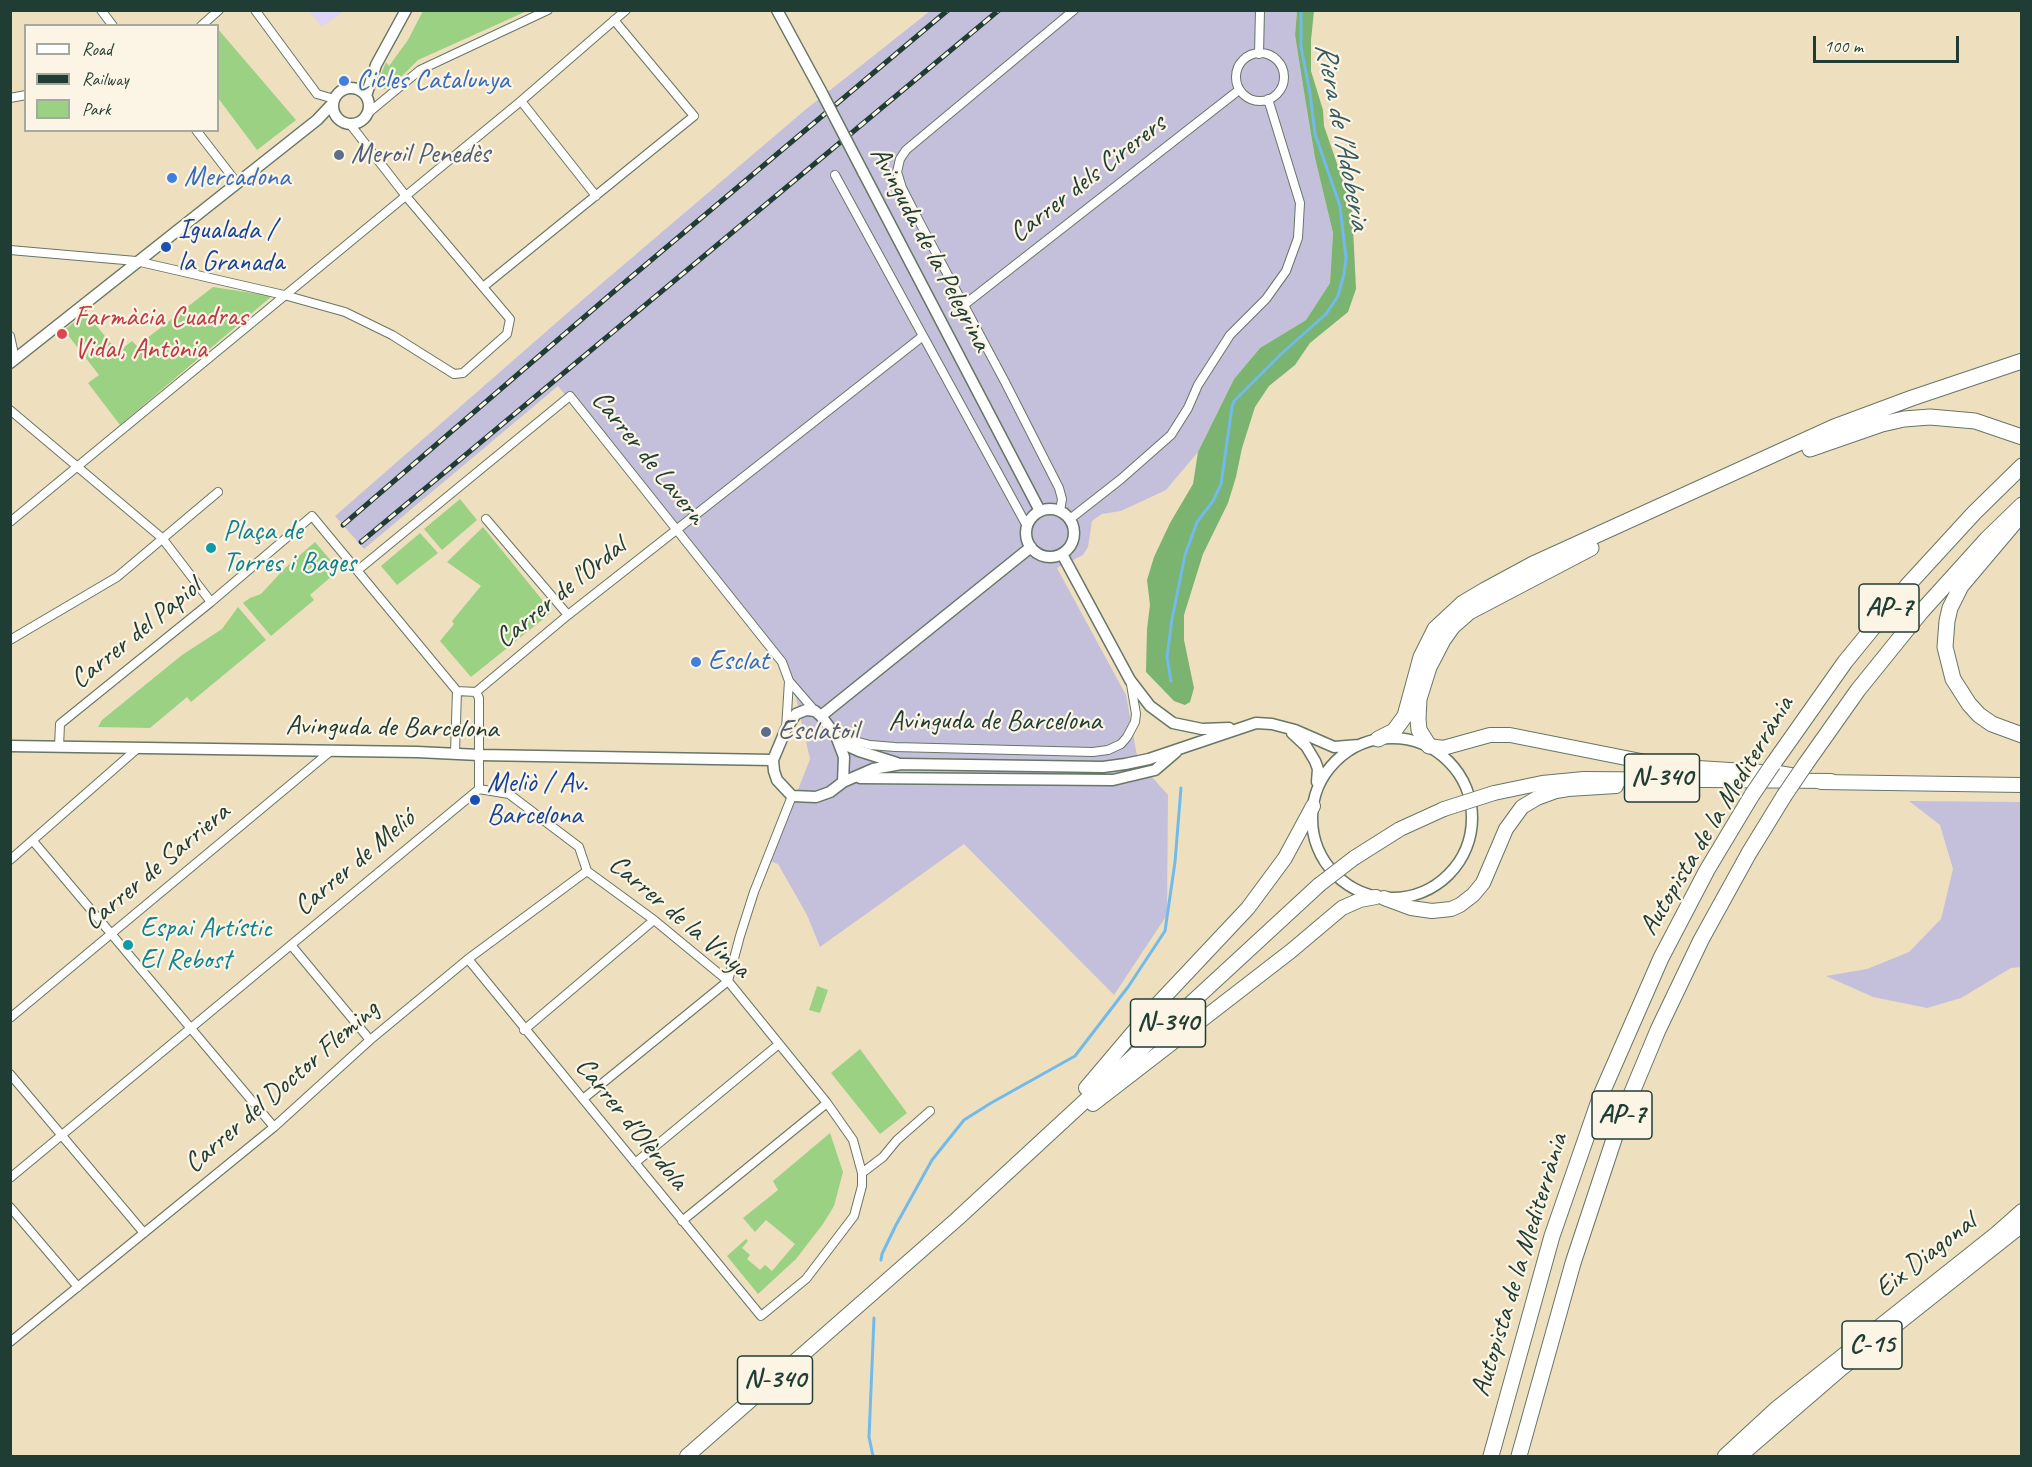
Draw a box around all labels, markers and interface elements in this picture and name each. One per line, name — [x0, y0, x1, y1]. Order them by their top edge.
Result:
legend — [24, 24, 219, 132]
scale bar — [1816, 24, 1962, 62]
text: 100 m — [1824, 35, 1863, 57]
text: Road — [82, 38, 112, 60]
water label: Riera de l'Adoberia — [1306, 40, 1378, 232]
place label: Cicles Catalunya — [356, 64, 510, 98]
text: Railway — [82, 68, 129, 90]
marker: Cicles Catalunya — [337, 74, 351, 88]
text: Park — [82, 98, 111, 120]
street label: Carrer dels Cirerers — [1003, 108, 1173, 250]
place label: Meroil Penedès — [351, 138, 490, 172]
street label: Avinguda de la Pelegrina — [862, 141, 998, 357]
marker: Meroil Penedès — [332, 148, 346, 162]
place label: Mercadona — [184, 161, 290, 195]
marker: Mercadona — [165, 171, 179, 185]
place label: Igualada / la Granada — [178, 214, 284, 280]
marker: Igualada / la Granada — [159, 240, 173, 254]
place label: Farmàcia Cuadras Vidal, Antònia — [74, 301, 247, 367]
marker: Farmàcia Cuadras Vidal, Antònia — [55, 327, 69, 341]
street label: Carrer de Lavern — [584, 384, 712, 532]
place label: Plaça de Torres i Bages — [223, 515, 356, 581]
street label: Carrer de l'Ordal — [489, 530, 633, 656]
marker: Plaça de Torres i Bages — [204, 541, 218, 555]
street label: Carrer del Papiol — [64, 571, 208, 697]
road number: AP-7 — [1859, 584, 1919, 632]
place label: Esclat — [708, 645, 768, 679]
marker: Esclat — [689, 655, 703, 669]
street label: Autopista de la Mediterrània — [1632, 690, 1802, 942]
street label: Avinguda de Barcelona — [889, 705, 1101, 739]
street label: Avinguda de Barcelona — [285, 709, 499, 747]
place label: Esclatoil — [778, 715, 858, 749]
marker: Esclatoil — [759, 725, 773, 739]
road number: N-340 — [1624, 754, 1700, 802]
place label: Meliò / Av. Barcelona — [487, 767, 588, 833]
marker: Meliò / Av. Barcelona — [468, 793, 482, 807]
street label: Carrer de Sarriera — [77, 796, 237, 938]
street label: Carrer de Melió — [288, 803, 422, 923]
street label: Carrer de la Vinya — [601, 848, 757, 986]
place label: Espai Artístic El Rebost — [140, 912, 272, 978]
marker: Espai Artístic El Rebost — [121, 938, 135, 952]
street label: Carrer del Doctor Fleming — [178, 993, 386, 1181]
road number: N-340 — [1130, 999, 1206, 1047]
street label: Carrer d'Olèrdola — [567, 1051, 695, 1197]
road number: AP-7 — [1592, 1091, 1652, 1139]
street label: Autopista de la Mediterrània — [1464, 1130, 1576, 1400]
street label: Eix Diagonal — [1869, 1206, 1983, 1306]
road number: C-15 — [1842, 1321, 1902, 1369]
road number: N-340 — [738, 1356, 812, 1404]

